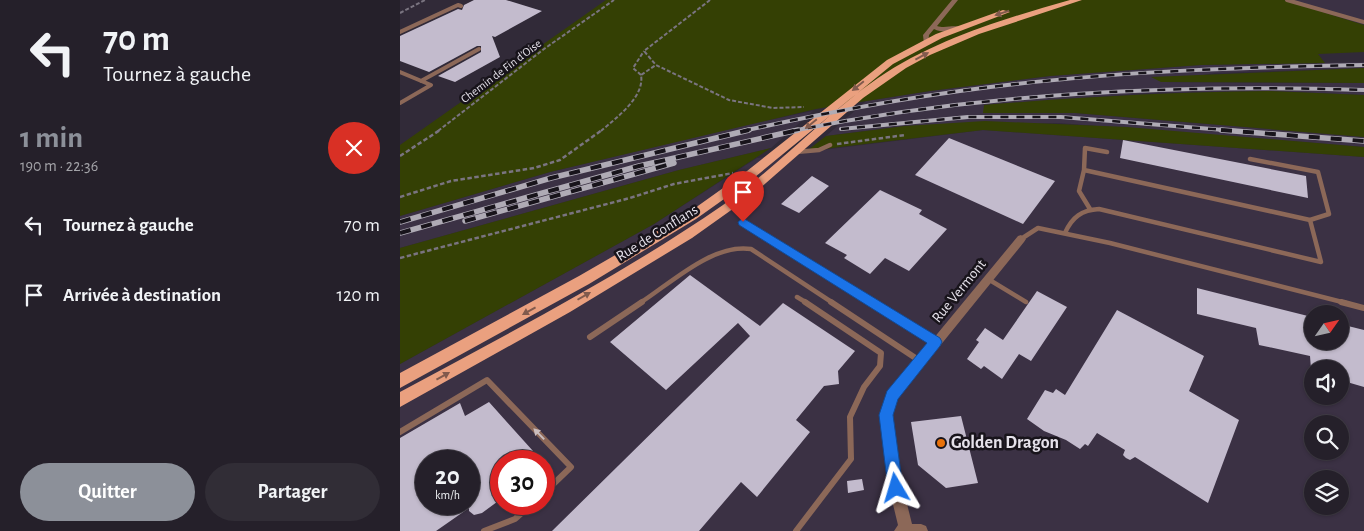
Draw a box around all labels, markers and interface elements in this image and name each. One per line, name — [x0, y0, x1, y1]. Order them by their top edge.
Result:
one-way arrow — [994, 10, 1009, 18]
icon: left — [20, 20, 85, 85]
text: 70 m — [103, 22, 170, 57]
street label: Chemin de Fin d'Oise — [459, 37, 543, 105]
one-way arrow — [914, 52, 929, 60]
text: Tournez à gauche — [103, 63, 251, 85]
one-way arrow — [851, 81, 864, 92]
one-way arrow — [805, 118, 818, 129]
button: close — [328, 122, 380, 174]
text: 1 min — [20, 123, 83, 153]
text: 190 m · 22:36 — [20, 158, 98, 174]
pin — [722, 171, 764, 222]
icon: arrive — [729, 178, 757, 206]
street label: Rue de Conflans — [614, 202, 700, 264]
icon: left — [20, 211, 48, 239]
text: Tournez à gauche — [63, 216, 194, 235]
text: 70 m — [344, 216, 380, 235]
street label: Rue Vermont — [929, 256, 989, 325]
icon: arrive — [20, 281, 48, 309]
text: Arrivée à destination — [63, 286, 221, 305]
text: 120 m — [336, 286, 380, 305]
one-way arrow — [577, 292, 591, 301]
north arrow — [1304, 305, 1349, 350]
map controls — [1304, 305, 1349, 515]
one-way arrow — [522, 306, 535, 315]
button: sound — [1304, 360, 1349, 405]
one-way arrow — [436, 372, 449, 381]
button: search — [1304, 415, 1349, 460]
one-way arrow — [533, 428, 545, 440]
place label: Golden Dragon — [951, 434, 1059, 452]
marker: Golden Dragon — [935, 437, 947, 449]
speed limit sign: 30 — [490, 450, 555, 515]
position arrow — [869, 461, 921, 513]
button: Quitter — [20, 463, 195, 521]
button: Partager — [205, 463, 380, 521]
text: 20 — [435, 464, 460, 489]
button: layers — [1304, 470, 1349, 515]
text: km/h — [435, 489, 460, 501]

